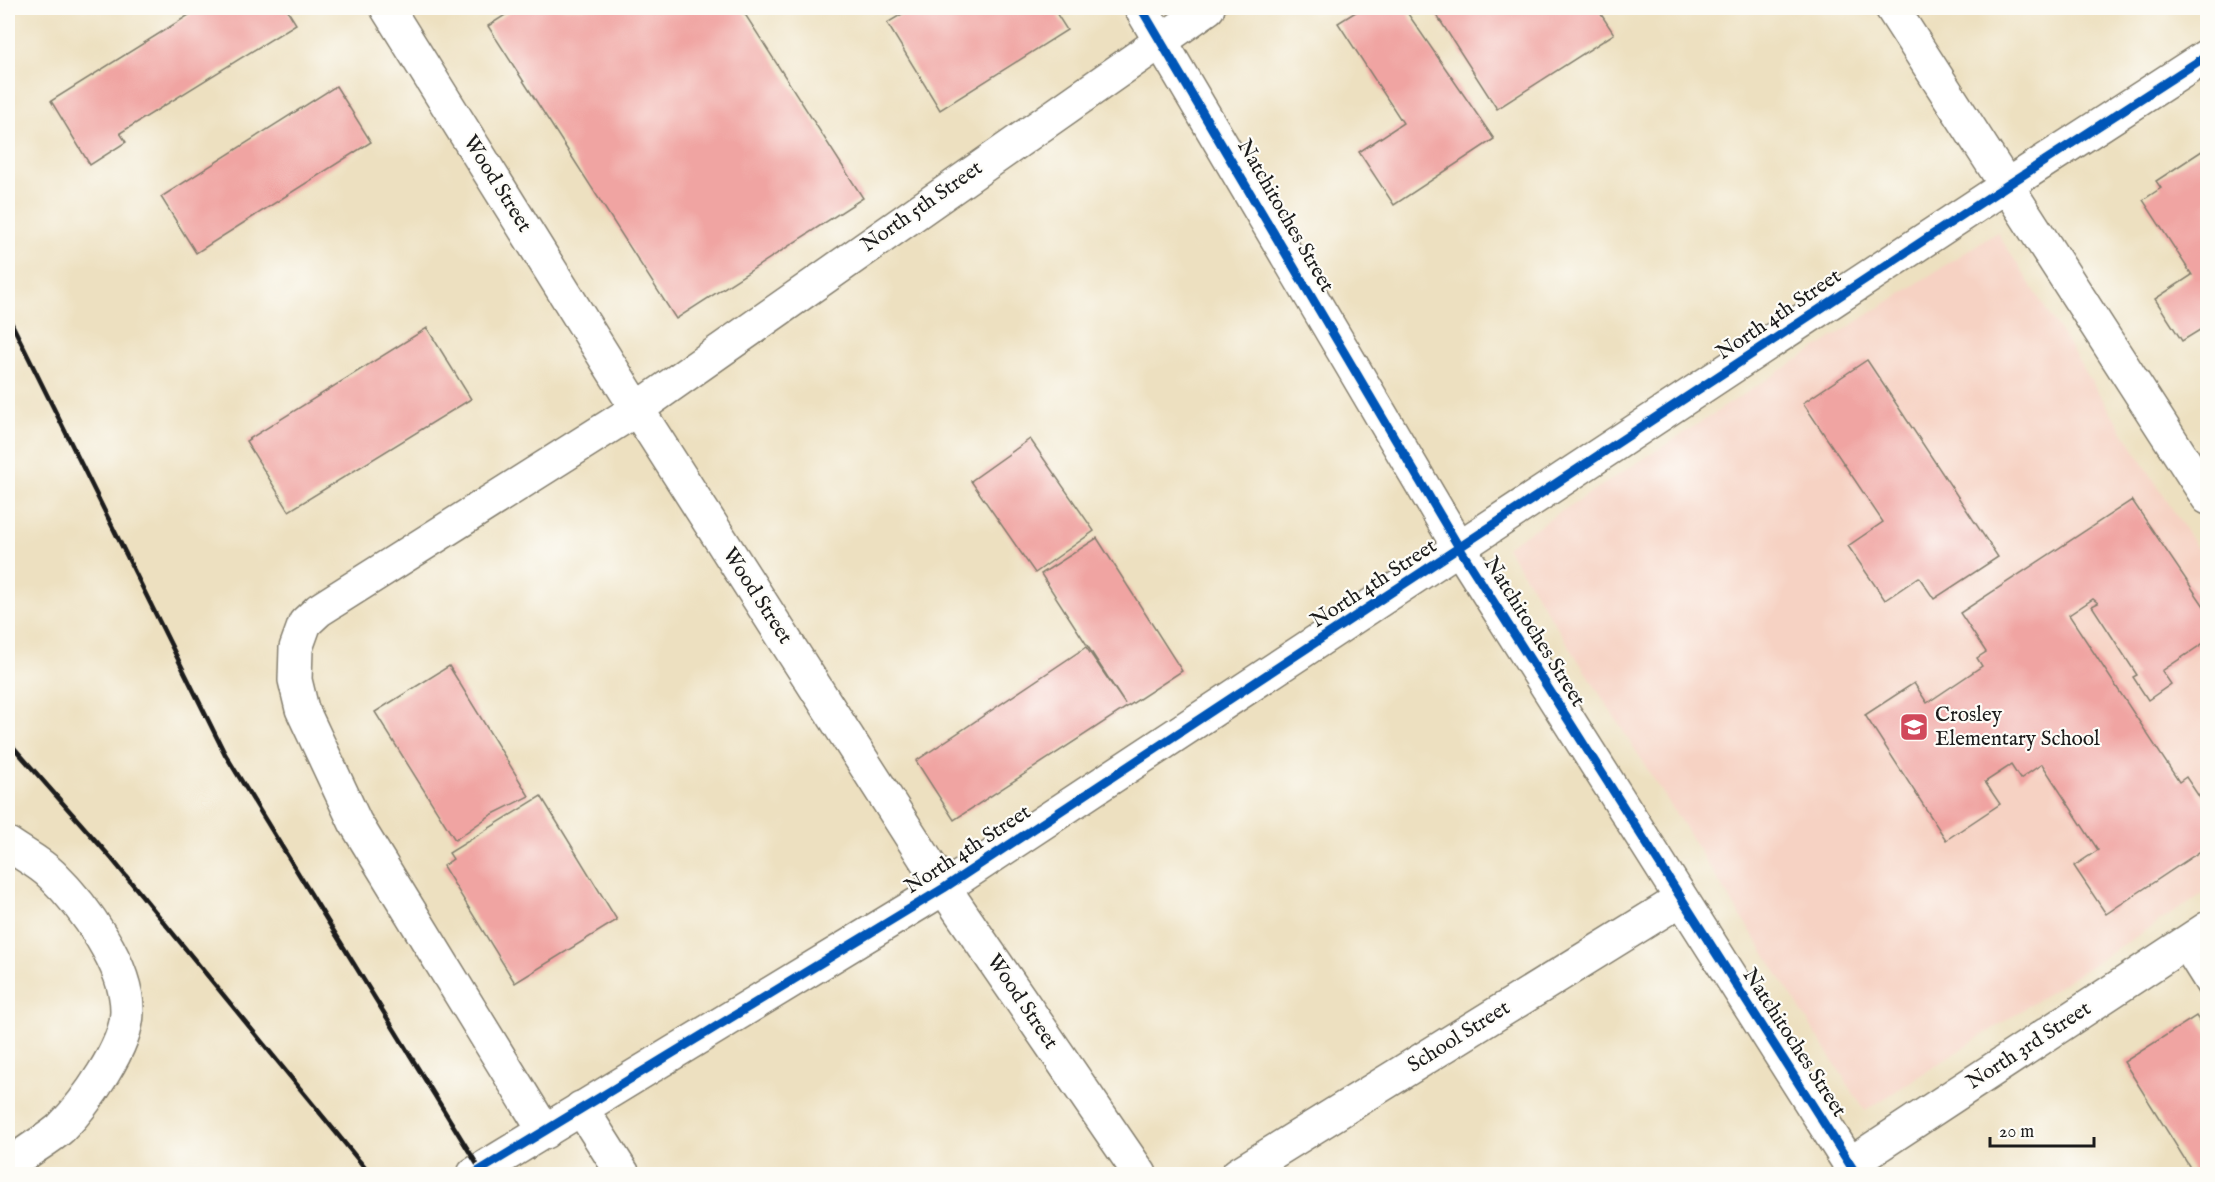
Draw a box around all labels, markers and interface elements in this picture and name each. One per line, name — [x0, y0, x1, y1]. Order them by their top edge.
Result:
street label: Wood Street — [457, 130, 537, 238]
street label: Natchitoches Street — [1230, 135, 1340, 297]
street label: North 5th Street — [856, 155, 988, 259]
street label: North 4th Street — [1711, 263, 1847, 367]
street label: North 4th Street — [1306, 533, 1442, 635]
street label: Wood Street — [716, 543, 798, 649]
street label: Natchitoches Street — [1477, 552, 1591, 712]
place label: Crosley Elementary School — [1935, 702, 2100, 753]
school or university icon: Crosley Elementary School — [1898, 711, 1930, 743]
street label: North 4th Street — [900, 799, 1036, 901]
street label: Wood Street — [980, 949, 1064, 1055]
street label: Natchitoches Street — [1736, 964, 1852, 1122]
street label: School Street — [1403, 995, 1515, 1079]
street label: North 3rd Street — [1962, 996, 2096, 1096]
scale bar — [1990, 1110, 2094, 1148]
text: 20 m — [1999, 1121, 2034, 1144]

